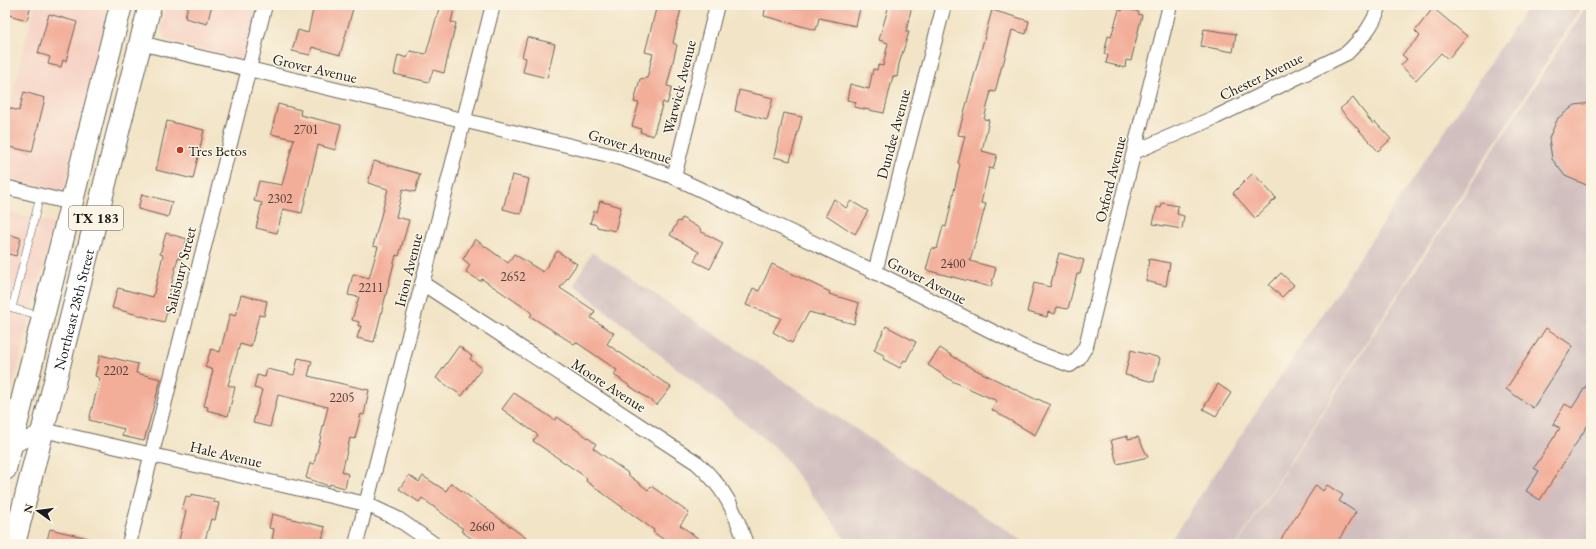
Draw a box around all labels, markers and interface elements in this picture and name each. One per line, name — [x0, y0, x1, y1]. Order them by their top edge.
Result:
street label: Warwick Avenue — [658, 38, 700, 136]
street label: Chester Avenue — [1216, 48, 1306, 104]
street label: Grover Avenue — [271, 49, 359, 87]
street label: Dundee Avenue — [872, 87, 914, 181]
house number: 2701 — [294, 121, 318, 138]
street label: Grover Avenue — [586, 124, 674, 168]
street label: Oxford Avenue — [1090, 134, 1130, 224]
place label: Tres Betos — [188, 141, 247, 160]
marker: Tres Betos — [175, 145, 185, 155]
house number: 2302 — [268, 190, 293, 207]
road number: TX 183 — [69, 206, 123, 230]
street label: Salisbury Street — [160, 225, 200, 315]
street label: Irion Avenue — [390, 231, 426, 309]
street label: Northeast 28th Street — [49, 247, 98, 372]
street label: Grover Avenue — [884, 252, 970, 308]
house number: 2400 — [941, 255, 965, 272]
house number: 2652 — [501, 268, 526, 285]
house number: 2211 — [359, 279, 383, 296]
street label: Moore Avenue — [568, 354, 650, 416]
house number: 2202 — [104, 362, 129, 379]
house number: 2205 — [330, 389, 354, 406]
street label: Hale Avenue — [188, 436, 264, 472]
north arrow — [18, 491, 58, 531]
text: N — [20, 502, 36, 515]
house number: 2660 — [470, 518, 494, 535]

